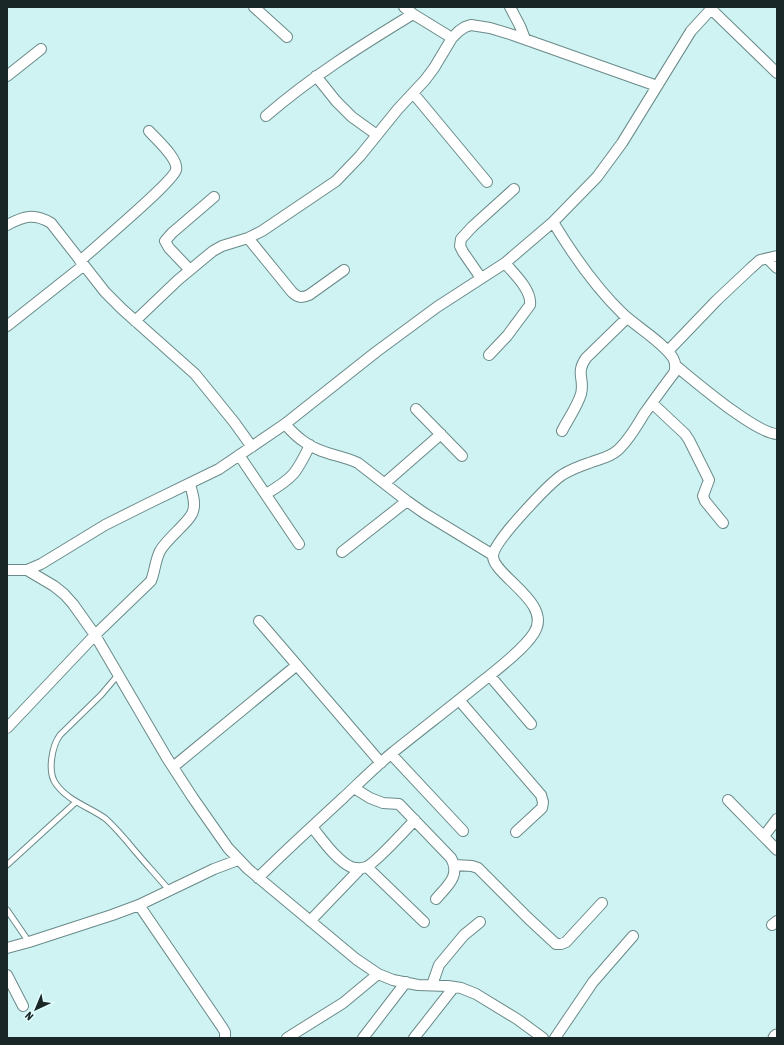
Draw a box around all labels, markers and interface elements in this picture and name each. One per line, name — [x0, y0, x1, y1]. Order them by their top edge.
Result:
north arrow — [16, 989, 56, 1029]
text: N — [23, 1010, 36, 1023]

